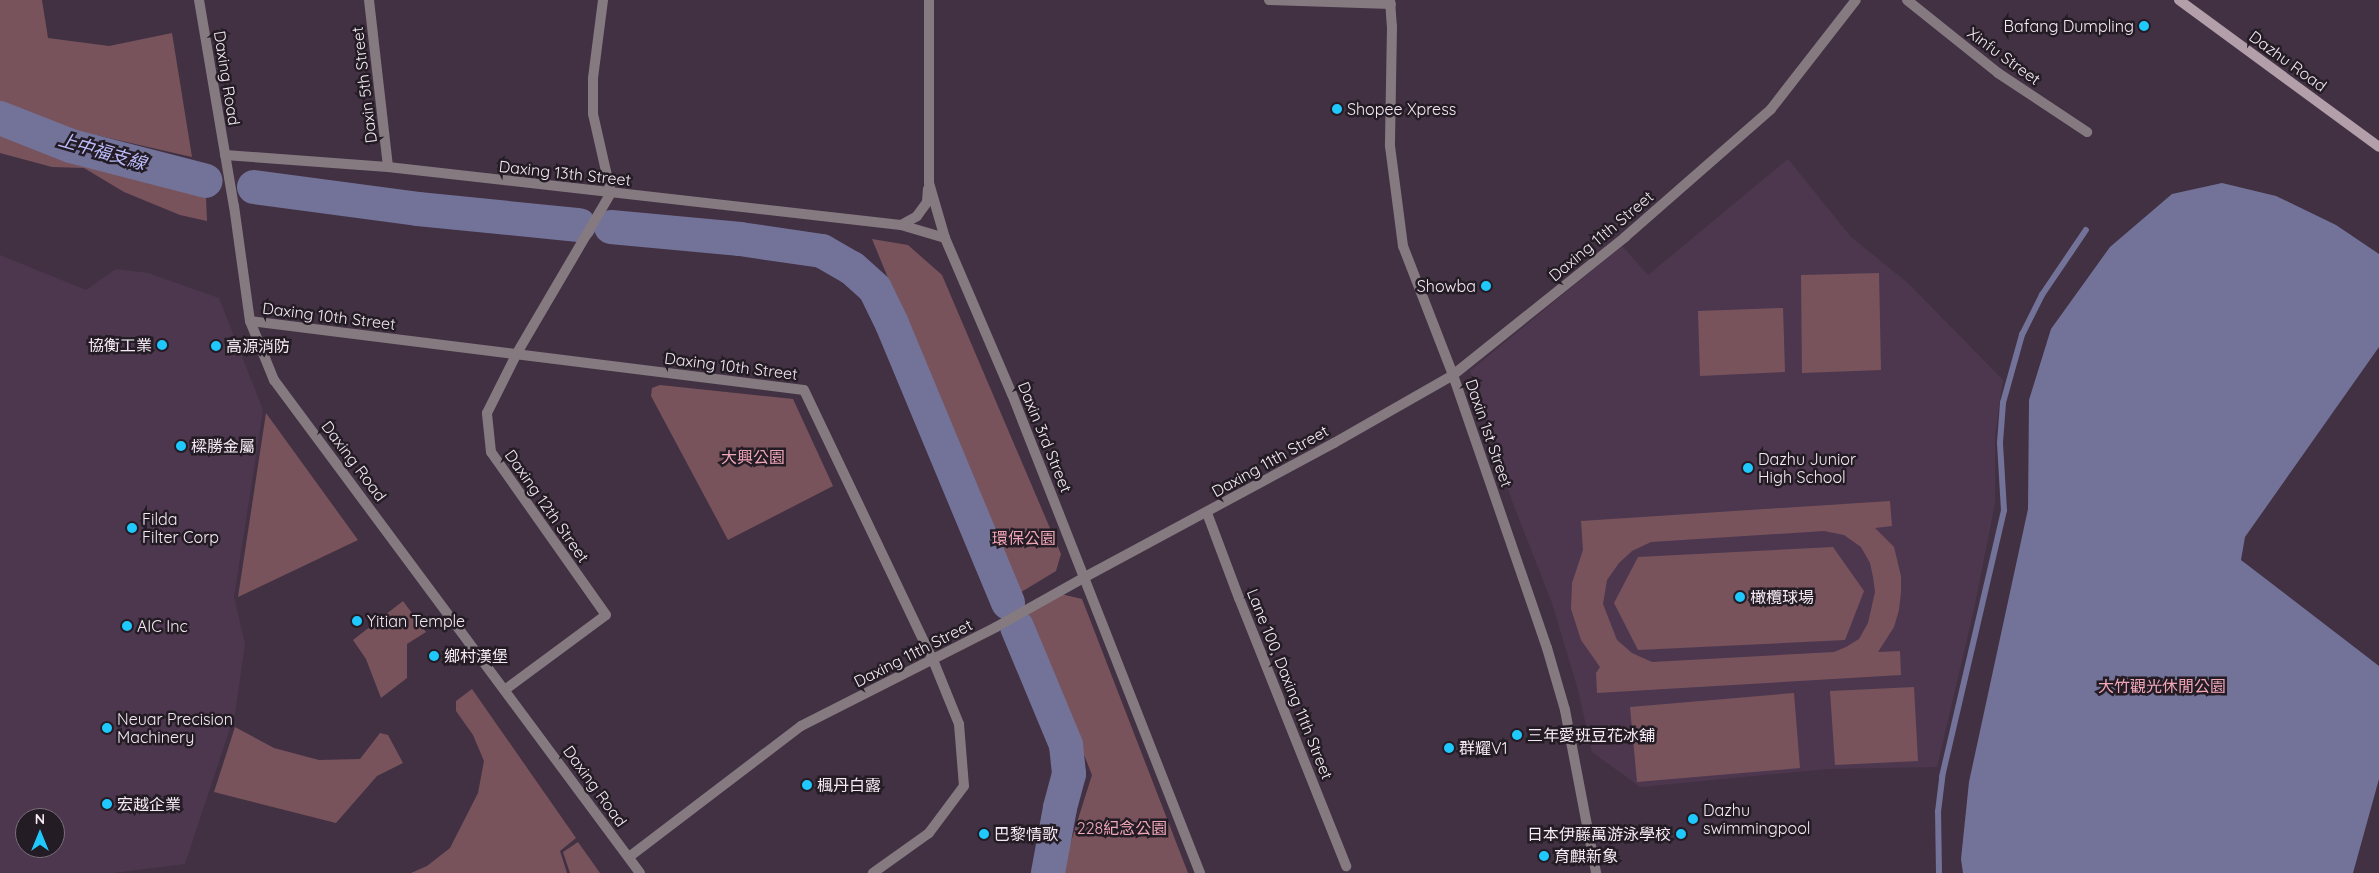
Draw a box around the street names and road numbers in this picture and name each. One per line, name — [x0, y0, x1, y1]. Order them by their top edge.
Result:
street label: Xinfu Street — [1964, 23, 2044, 89]
street label: Daxin 5th Street — [347, 26, 381, 144]
street label: Dazhu Road — [2245, 26, 2331, 96]
street label: Daxing Road — [210, 29, 244, 127]
street label: Daxing 13th Street — [498, 157, 632, 189]
street label: Daxing 11th Street — [1545, 187, 1657, 285]
street label: Daxing 10th Street — [261, 298, 397, 334]
street label: Daxing 10th Street — [663, 348, 799, 384]
street label: Daxin 1st Street — [1462, 376, 1516, 490]
street label: Daxin 3rd Street — [1014, 379, 1076, 495]
street label: Daxing Road — [318, 417, 390, 505]
street label: Daxing 11th Street — [1208, 421, 1332, 501]
street label: Daxing 12th Street — [501, 446, 593, 566]
street label: Lane 100, Daxing 11th Street — [1243, 586, 1337, 782]
street label: Daxing 11th Street — [851, 615, 975, 691]
street label: Daxing Road — [559, 742, 631, 830]

